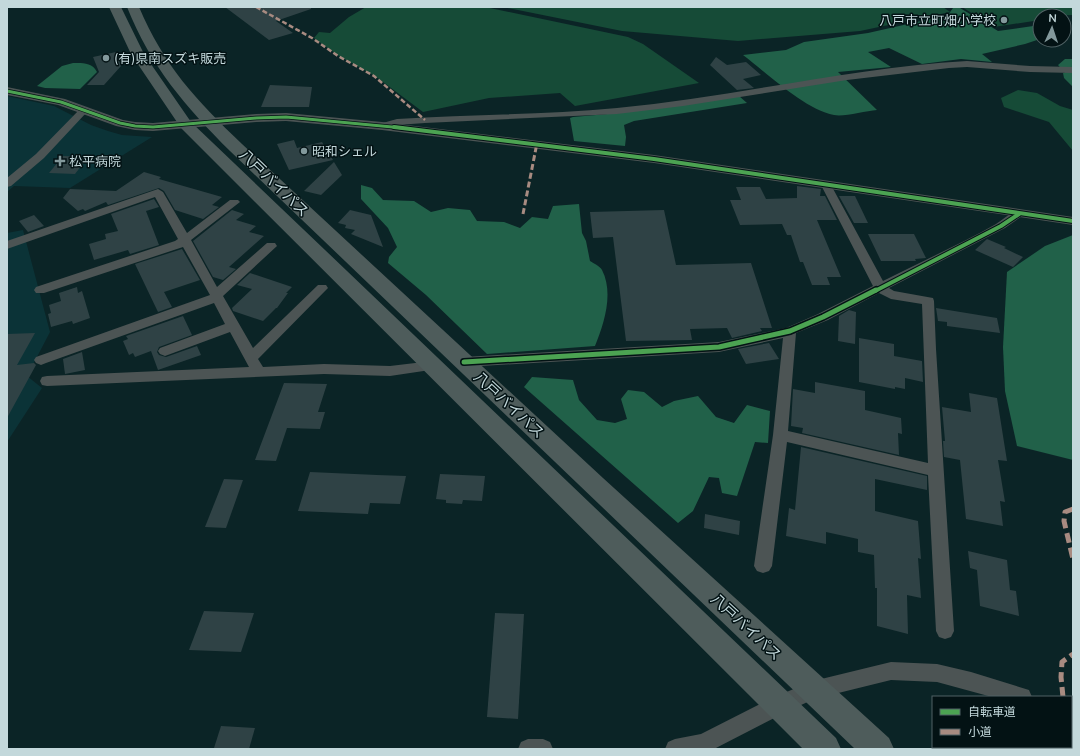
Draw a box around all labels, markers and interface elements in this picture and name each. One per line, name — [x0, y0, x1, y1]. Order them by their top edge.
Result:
north arrow — [1032, 8, 1072, 48]
text: N — [1048, 11, 1057, 25]
place label: 八戸市立町畑小学校 — [879, 12, 996, 28]
marker: 八戸市立町畑小学校 — [999, 15, 1009, 25]
place label: (有)県南スズキ販売 — [114, 50, 226, 66]
marker: (有)県南スズキ販売 — [101, 53, 111, 63]
place label: 昭和シェル — [312, 143, 377, 159]
street label: 八戸バイパス — [235, 145, 313, 221]
marker: 昭和シェル — [299, 146, 309, 156]
place label: 松平病院 — [69, 153, 121, 169]
marker: 松平病院 — [54, 155, 66, 167]
street label: 八戸バイパス — [470, 367, 549, 442]
street label: 八戸バイパス — [707, 589, 786, 664]
legend — [932, 696, 1072, 748]
text: 自転車道 — [968, 704, 1016, 719]
text: 小道 — [968, 724, 992, 739]

